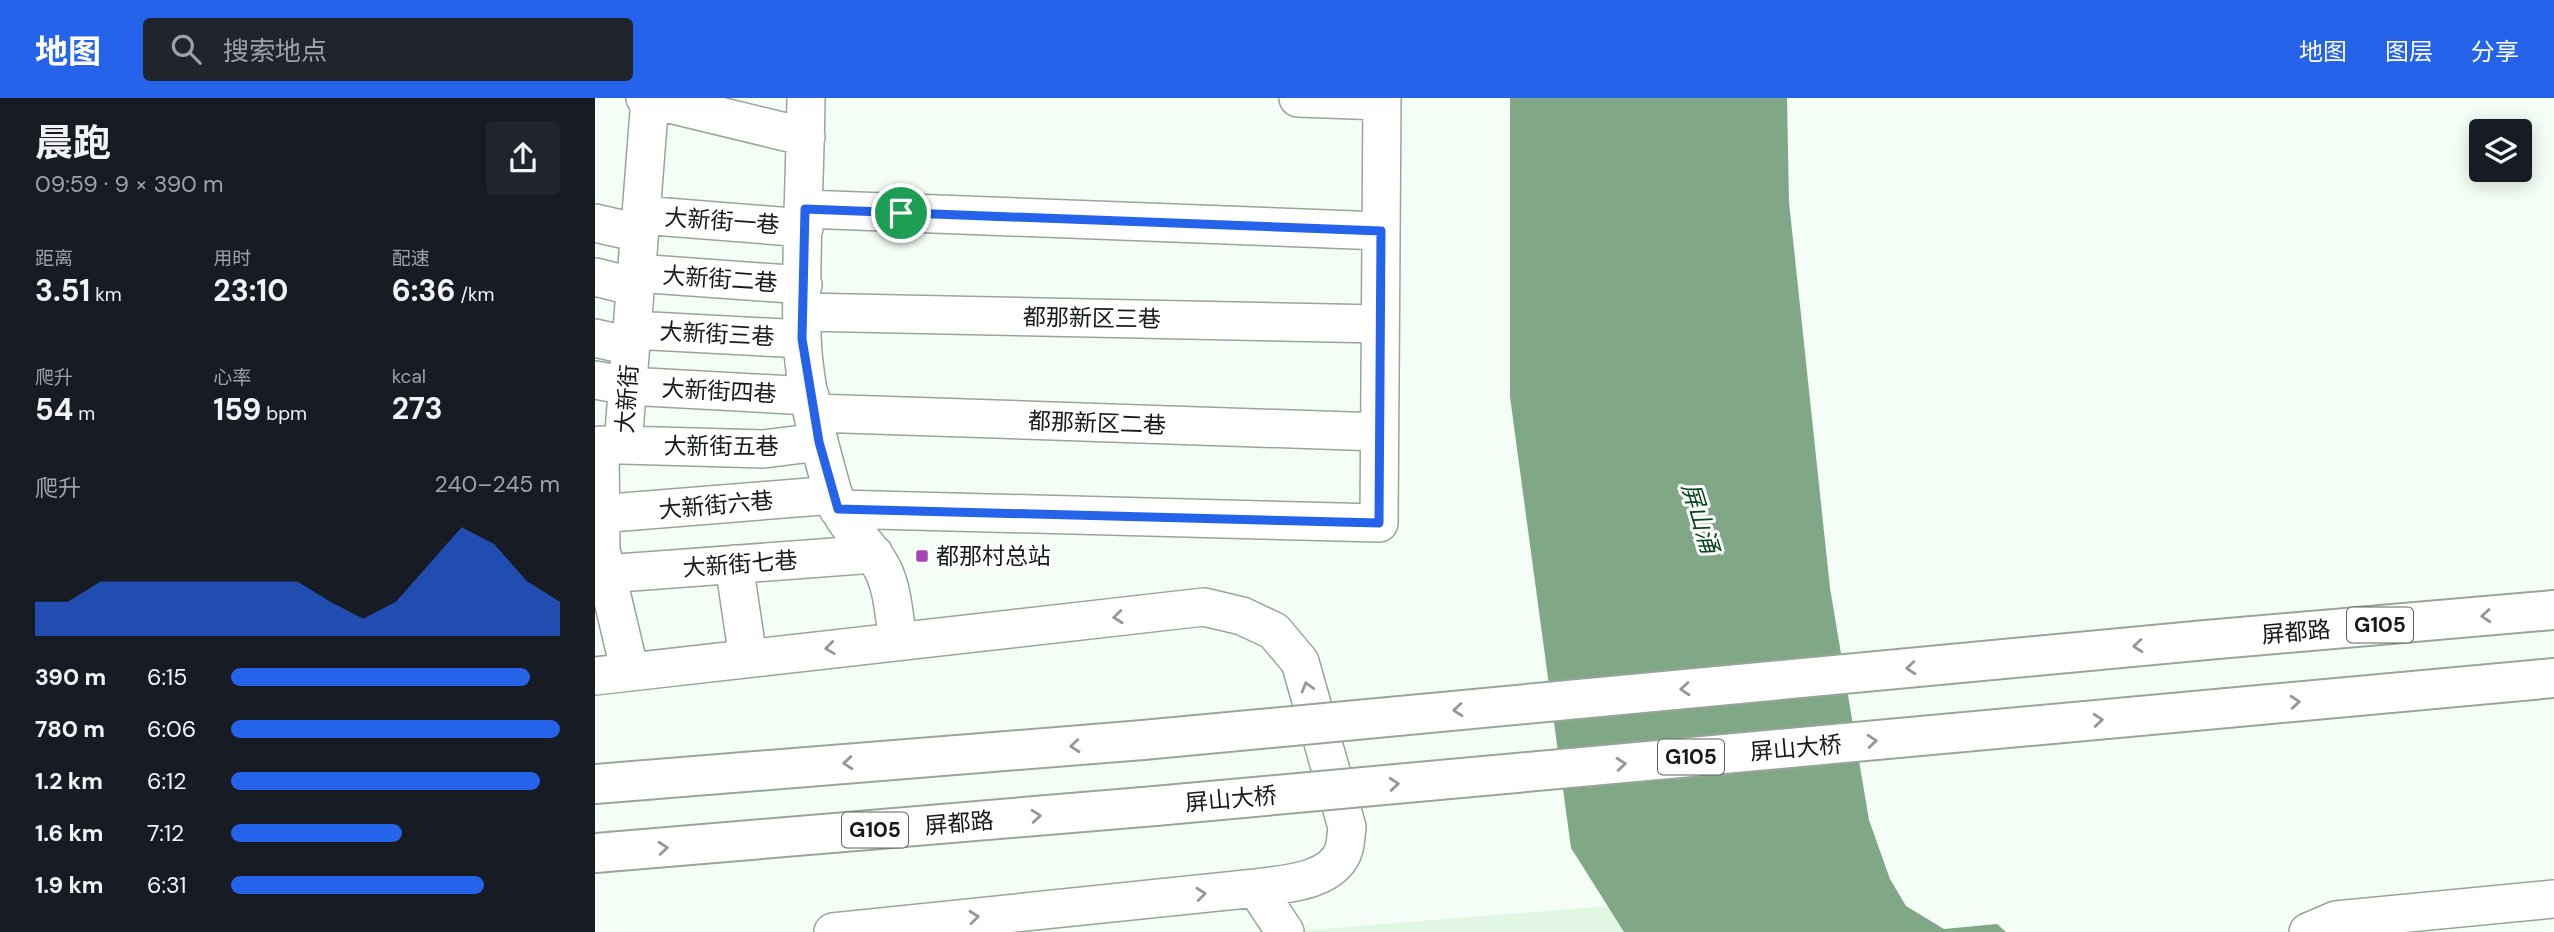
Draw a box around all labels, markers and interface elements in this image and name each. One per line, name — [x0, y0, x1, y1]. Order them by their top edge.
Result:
search box — [143, 18, 633, 81]
text: 地图 — [35, 30, 101, 73]
icon: search — [167, 30, 205, 68]
text: 搜索地点 — [223, 34, 327, 68]
text: 地图 — [2299, 36, 2347, 67]
text: 图层 — [2385, 36, 2433, 67]
text: 分享 — [2471, 36, 2519, 67]
text: 晨跑 — [35, 118, 111, 168]
map controls — [2469, 119, 2532, 182]
button: layers — [2469, 119, 2532, 182]
button: share — [486, 121, 560, 195]
text: 09:59 · 9 × 390 m — [35, 169, 223, 199]
pin — [871, 183, 931, 243]
icon: arrive — [882, 194, 920, 232]
street label: 大新街一巷 — [664, 202, 780, 240]
text: 距离 — [35, 246, 73, 271]
text: 用时 — [213, 246, 251, 271]
text: 配速 — [392, 246, 430, 271]
street label: 大新街二巷 — [662, 260, 778, 298]
text: 3.51 — [35, 271, 90, 310]
text: 23:10 — [213, 271, 288, 310]
text: 6:36 — [392, 271, 455, 310]
text: km — [90, 282, 122, 307]
text: /km — [455, 282, 494, 307]
street label: 都那新区三巷 — [1023, 302, 1161, 334]
street label: 大新街三巷 — [659, 316, 775, 352]
text: kcal — [392, 364, 426, 389]
street label: 大新街 — [610, 364, 644, 434]
text: 爬升 — [35, 365, 73, 390]
text: 心率 — [213, 365, 251, 390]
street label: 大新街四巷 — [661, 373, 777, 409]
text: 273 — [392, 389, 443, 428]
text: 54 — [35, 390, 73, 429]
text: 159 — [213, 390, 261, 429]
text: m — [73, 401, 95, 426]
text: bpm — [261, 401, 307, 426]
street label: 都那新区二巷 — [1028, 406, 1166, 440]
street label: 大新街五巷 — [664, 431, 779, 461]
text: 240–245 m — [435, 469, 560, 499]
text: 爬升 — [35, 473, 81, 503]
water label: 屏山涌 — [1675, 479, 1727, 560]
street label: 大新街六巷 — [657, 485, 775, 525]
place label: 都那村总站 — [936, 541, 1051, 571]
street label: 大新街七巷 — [682, 545, 798, 583]
marker: 都那村总站 — [914, 548, 930, 564]
road number: G105 — [2347, 608, 2413, 642]
one-way arrow — [2480, 608, 2491, 623]
one-way arrow — [1112, 609, 1123, 624]
street label: 屏都路 — [2260, 614, 2332, 650]
one-way arrow — [2132, 639, 2143, 654]
one-way arrow — [825, 641, 836, 656]
one-way arrow — [1905, 660, 1916, 675]
text: 390 m — [35, 662, 106, 692]
text: 6:15 — [147, 662, 187, 692]
one-way arrow — [1301, 681, 1316, 693]
one-way arrow — [1679, 681, 1690, 696]
one-way arrow — [2289, 695, 2300, 710]
one-way arrow — [1452, 703, 1464, 718]
one-way arrow — [2093, 713, 2104, 728]
text: 780 m — [35, 714, 105, 744]
text: 6:06 — [147, 714, 196, 744]
street label: 屏山大桥 — [1749, 729, 1843, 767]
one-way arrow — [1866, 734, 1877, 749]
one-way arrow — [1069, 738, 1080, 753]
road number: G105 — [1658, 740, 1724, 774]
one-way arrow — [843, 756, 854, 771]
one-way arrow — [1615, 757, 1626, 772]
text: 1.2 km — [35, 766, 103, 796]
text: 6:12 — [147, 766, 187, 796]
one-way arrow — [1389, 777, 1400, 792]
street label: 屏山大桥 — [1184, 780, 1278, 818]
street label: 屏都路 — [923, 805, 995, 841]
one-way arrow — [1031, 809, 1042, 824]
road number: G105 — [842, 812, 908, 848]
text: 1.6 km — [35, 818, 103, 848]
text: 7:12 — [147, 818, 184, 848]
one-way arrow — [657, 840, 669, 855]
text: 1.9 km — [35, 870, 103, 900]
text: 6:31 — [147, 870, 186, 900]
one-way arrow — [1195, 887, 1206, 902]
one-way arrow — [968, 910, 980, 925]

